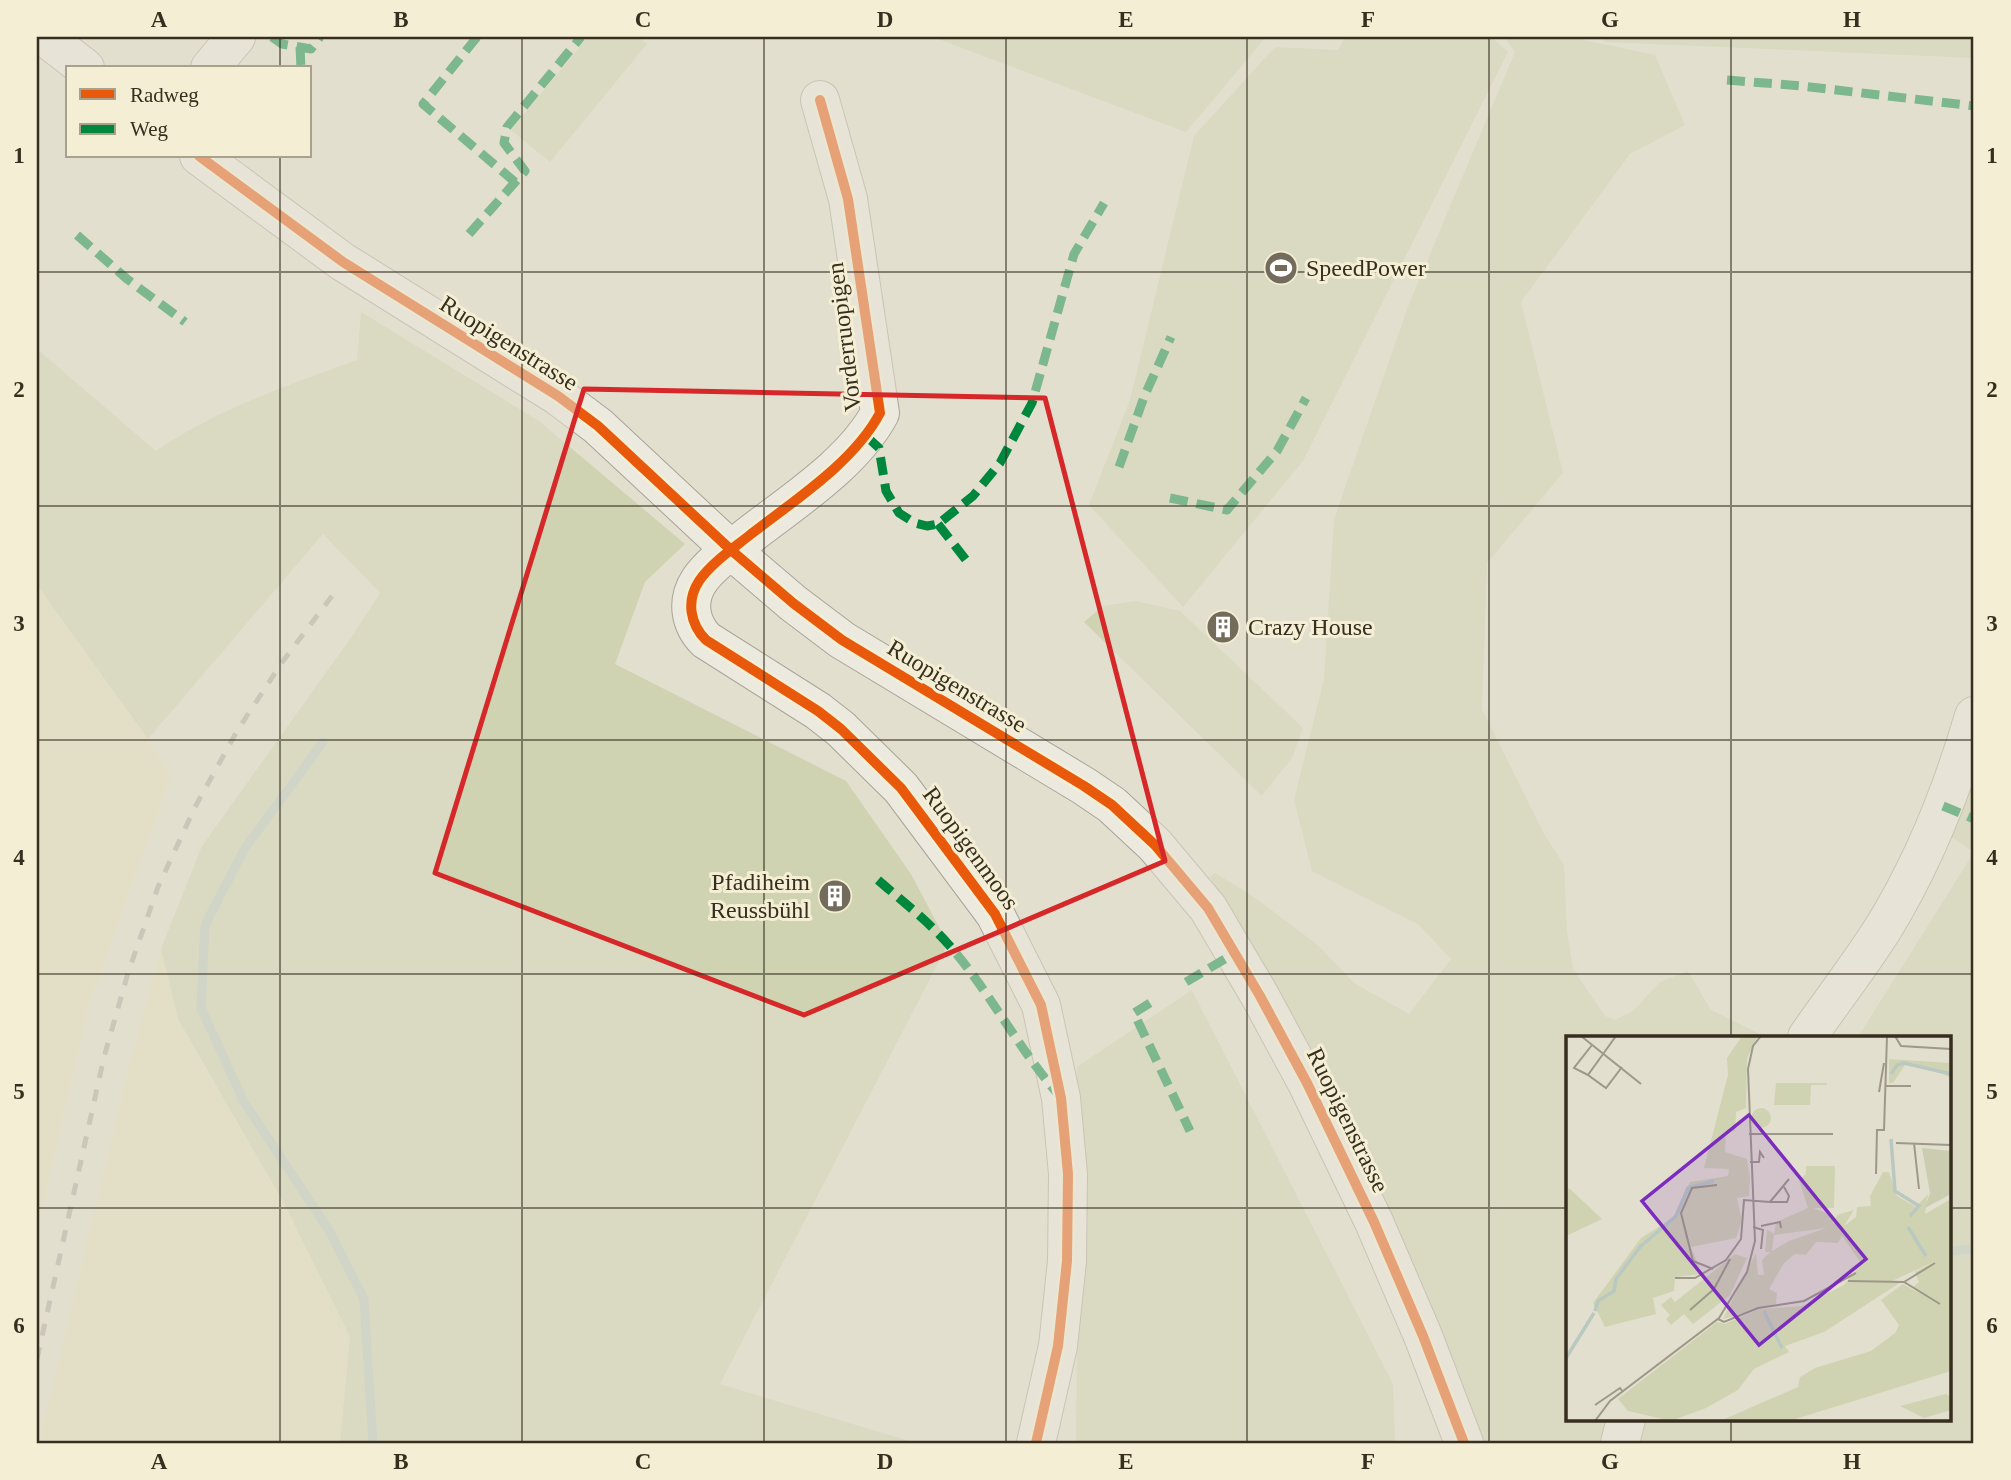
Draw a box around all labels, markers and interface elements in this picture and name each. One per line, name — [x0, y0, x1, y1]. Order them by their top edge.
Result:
text: A — [151, 7, 168, 32]
text: B — [393, 7, 409, 32]
text: C — [635, 7, 651, 32]
text: D — [877, 7, 893, 32]
text: E — [1118, 7, 1134, 32]
text: F — [1361, 7, 1375, 32]
text: G — [1601, 7, 1619, 32]
text: H — [1843, 7, 1861, 32]
legend — [66, 66, 312, 158]
text: Radweg — [130, 83, 199, 107]
text: Weg — [130, 117, 168, 141]
text: 1 — [13, 143, 25, 168]
text: 1 — [1986, 143, 1998, 168]
sports icon: SpeedPower — [1262, 249, 1300, 287]
place label: SpeedPower — [1306, 255, 1426, 281]
street label: Vorderruopigen — [822, 261, 866, 413]
street label: Ruopigenstrasse — [435, 290, 583, 396]
text: 2 — [13, 377, 25, 402]
text: 2 — [1986, 377, 1998, 402]
building icon: Crazy House — [1204, 608, 1242, 646]
text: 3 — [13, 611, 25, 636]
text: 3 — [1986, 611, 1998, 636]
place label: Crazy House — [1248, 614, 1373, 640]
street label: Ruopigenstrasse — [883, 634, 1031, 738]
street label: Ruopigenmoos — [918, 782, 1024, 914]
text: 4 — [13, 845, 25, 870]
text: 4 — [1986, 845, 1998, 870]
place label: Pfadiheim Reussbühl — [710, 869, 810, 923]
building icon: Pfadiheim Reussbühl — [816, 877, 854, 915]
inset map — [1566, 1036, 1952, 1420]
street label: Ruopigenstrasse — [1302, 1044, 1394, 1196]
text: 5 — [13, 1079, 25, 1104]
text: 5 — [1986, 1079, 1998, 1104]
text: 6 — [13, 1313, 25, 1338]
text: 6 — [1986, 1313, 1998, 1338]
text: A — [151, 1449, 168, 1474]
text: B — [393, 1449, 409, 1474]
text: C — [635, 1449, 651, 1474]
text: D — [877, 1449, 893, 1474]
text: E — [1118, 1449, 1134, 1474]
text: F — [1361, 1449, 1375, 1474]
text: G — [1601, 1449, 1619, 1474]
text: H — [1843, 1449, 1861, 1474]

